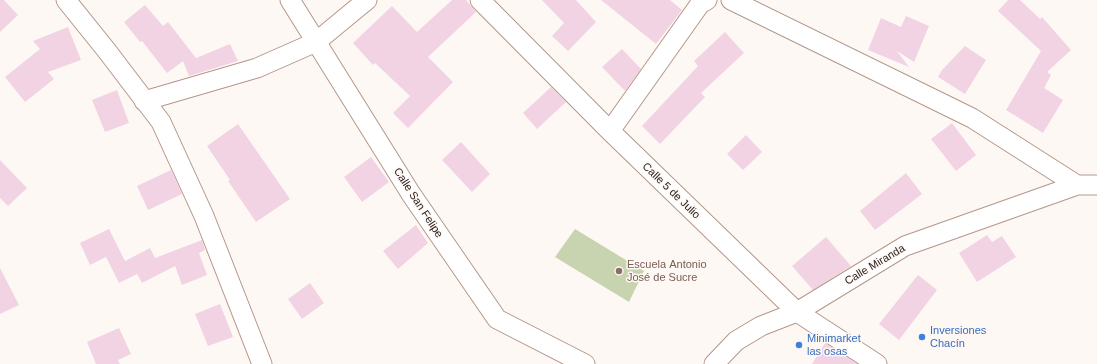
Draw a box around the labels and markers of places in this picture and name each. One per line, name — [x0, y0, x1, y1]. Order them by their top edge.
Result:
place label: Escuela Antonio José de Sucre — [627, 258, 706, 284]
marker: Escuela Antonio José de Sucre — [614, 266, 624, 276]
place label: Inversiones Chacín — [930, 324, 986, 350]
place label: Minimarket las osas — [807, 332, 861, 358]
marker: Inversiones Chacín — [917, 332, 927, 342]
marker: Minimarket las osas — [794, 340, 804, 350]

